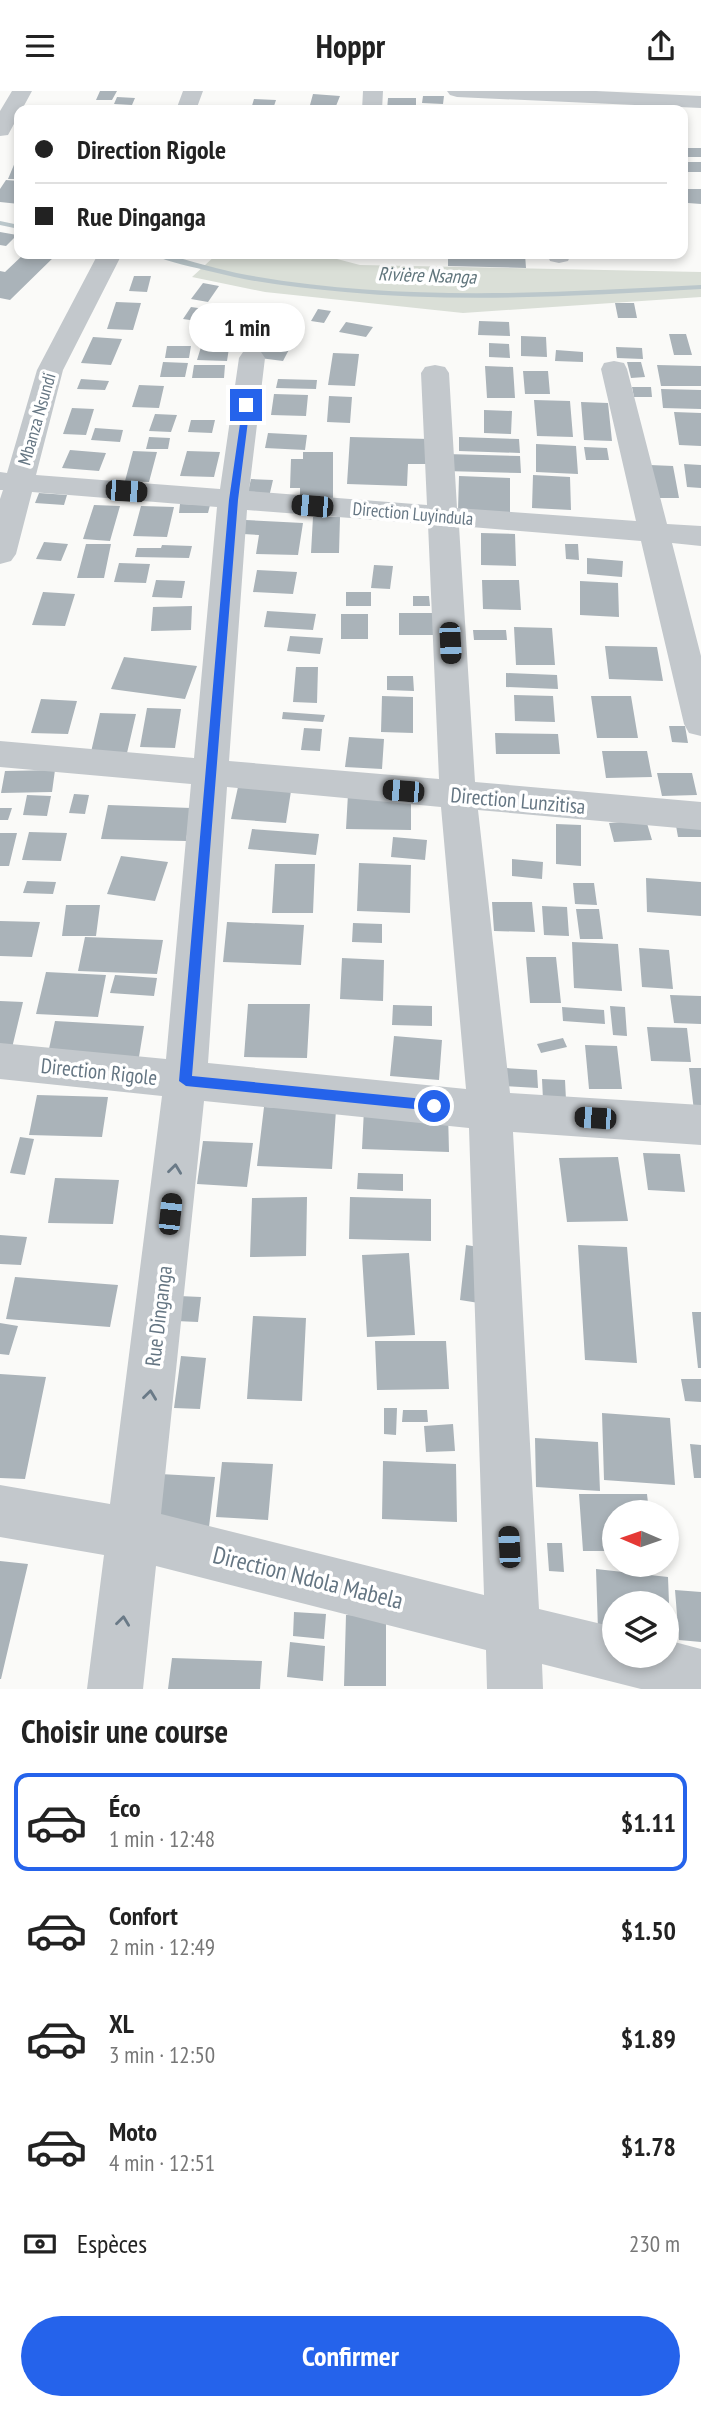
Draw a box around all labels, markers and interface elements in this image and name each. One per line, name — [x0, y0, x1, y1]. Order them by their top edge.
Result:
text: Hoppr — [316, 25, 385, 67]
icon: menu — [21, 27, 59, 65]
icon: share — [642, 27, 680, 65]
text: Direction Rigole — [77, 133, 226, 166]
text: Rue Dinganga — [77, 200, 206, 233]
water label: Rivière Nsanga — [378, 261, 478, 289]
callout: 1 min — [188, 303, 304, 353]
text: 1 min — [224, 313, 270, 342]
street label: Mbanza Nsundi — [12, 370, 61, 468]
route end — [230, 389, 262, 421]
car — [105, 479, 148, 503]
car — [291, 494, 334, 518]
street label: Direction Luyindula — [352, 497, 474, 530]
car — [439, 621, 462, 665]
car — [382, 779, 425, 803]
street label: Direction Lunzitisa — [450, 781, 587, 820]
street label: Direction Rigole — [40, 1052, 159, 1091]
route start — [418, 1090, 450, 1122]
car — [574, 1106, 617, 1130]
one-way arrow — [168, 1163, 183, 1175]
car — [158, 1192, 183, 1236]
street label: Rue Dinganga — [139, 1264, 178, 1368]
one-way arrow — [142, 1389, 157, 1401]
north arrow — [602, 1500, 679, 1577]
map controls — [602, 1500, 679, 1668]
car — [498, 1525, 521, 1569]
street label: Direction Ndola Mabela — [210, 1539, 406, 1616]
button: layers — [602, 1591, 679, 1668]
one-way arrow — [116, 1615, 131, 1627]
text: Choisir une course — [21, 1710, 228, 1752]
icon: car — [25, 1791, 88, 1854]
text: Éco — [109, 1791, 141, 1824]
text: $1.11 — [621, 1806, 676, 1839]
text: 1 min · 12:48 — [109, 1824, 215, 1853]
icon: car — [25, 1899, 88, 1962]
text: Confort — [109, 1899, 178, 1932]
text: $1.50 — [621, 1914, 676, 1947]
text: 2 min · 12:49 — [109, 1932, 215, 1961]
icon: car — [25, 2007, 88, 2070]
text: XL — [109, 2007, 134, 2040]
text: $1.89 — [621, 2022, 676, 2055]
text: 3 min · 12:50 — [109, 2040, 215, 2069]
icon: car — [25, 2115, 88, 2178]
text: Moto — [109, 2115, 157, 2148]
text: $1.78 — [621, 2130, 676, 2163]
text: 4 min · 12:51 — [109, 2148, 215, 2177]
icon: cash — [21, 2225, 59, 2263]
text: Espèces — [77, 2227, 147, 2260]
text: 230 m — [629, 2229, 680, 2258]
button: Confirmer — [21, 2316, 680, 2396]

